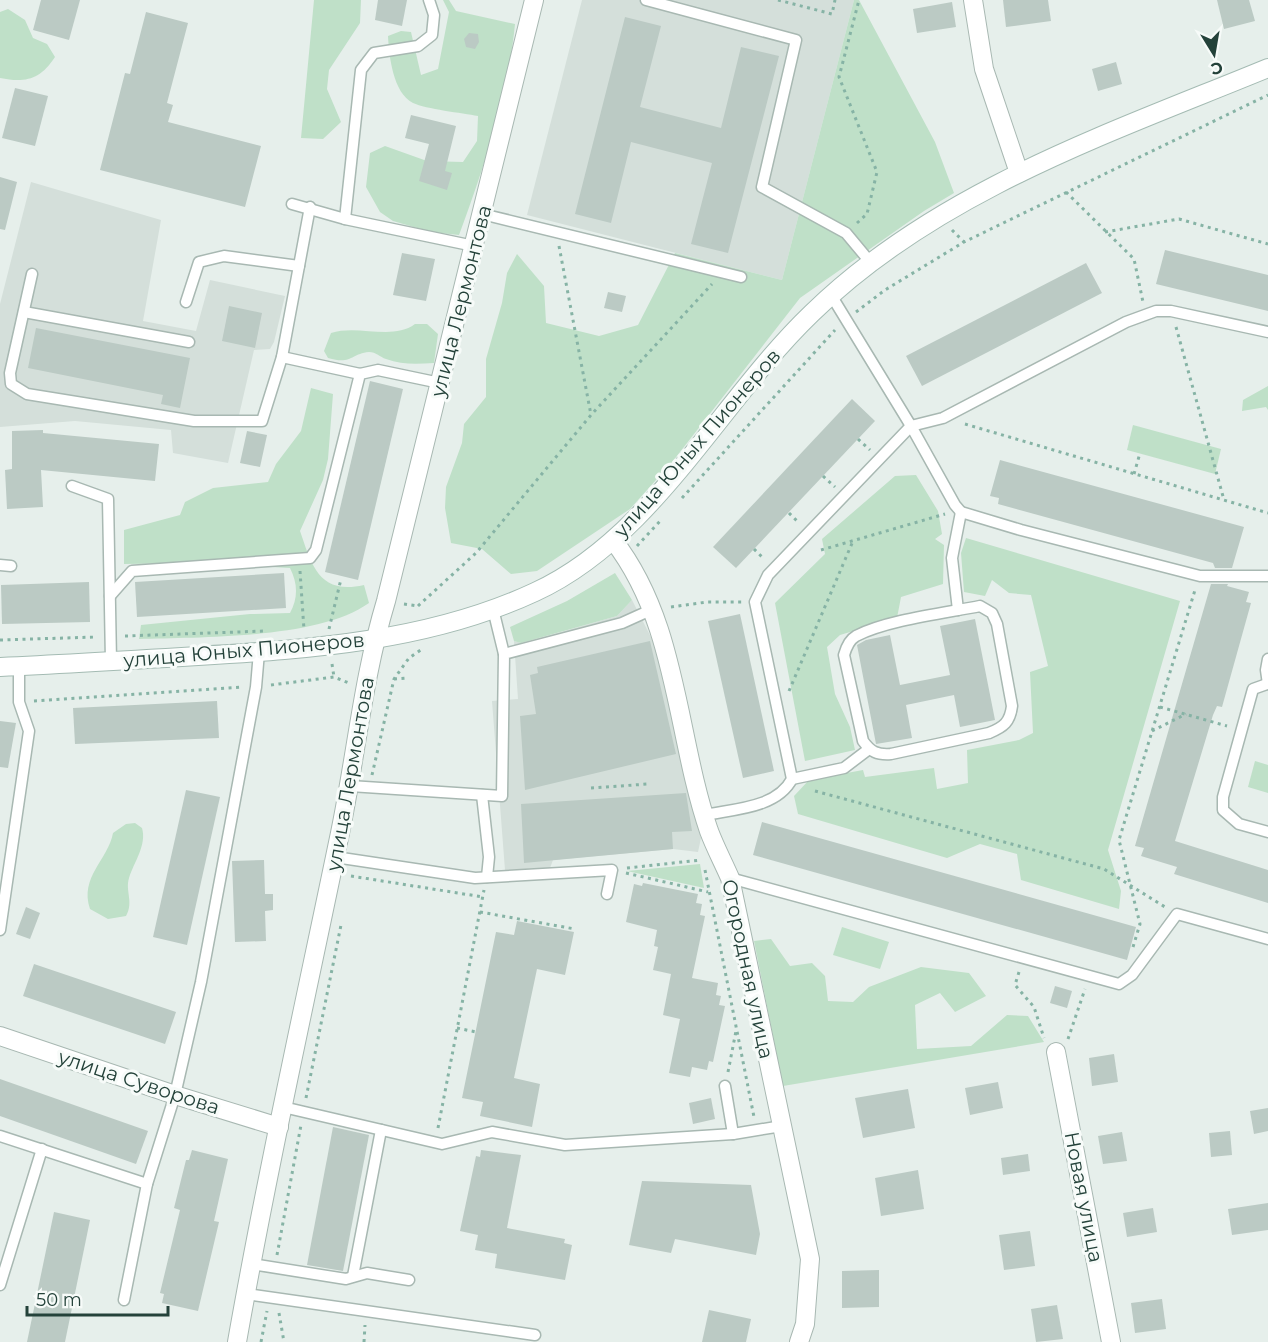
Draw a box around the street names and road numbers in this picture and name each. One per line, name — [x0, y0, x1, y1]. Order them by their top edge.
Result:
street label: улица Лермонтова — [425, 203, 496, 400]
street label: улица Юных Пионеров — [608, 344, 785, 543]
street label: улица Юных Пионеров — [121, 628, 366, 673]
street label: улица Лермонтова — [321, 675, 379, 874]
street label: Огородная улица — [717, 877, 779, 1061]
street label: улица Суворова — [54, 1044, 223, 1119]
street label: Новая улица — [1060, 1130, 1108, 1264]

